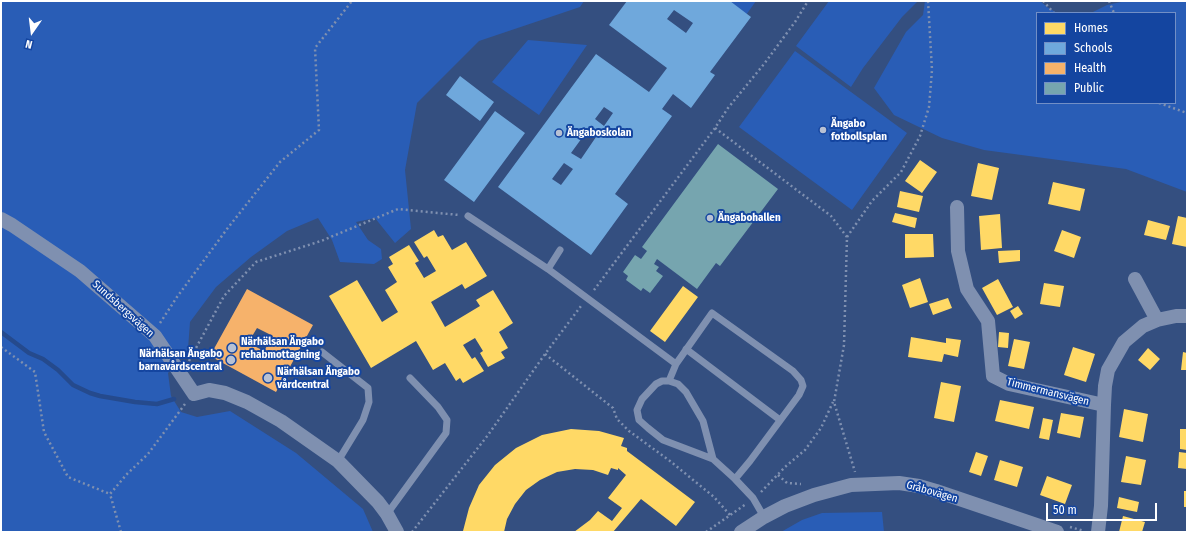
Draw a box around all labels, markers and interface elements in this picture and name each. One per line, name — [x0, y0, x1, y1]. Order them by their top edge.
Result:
north arrow — [12, 12, 52, 52]
legend — [1036, 12, 1176, 104]
text: Homes — [1074, 21, 1108, 35]
text: N — [24, 37, 34, 51]
text: Schools — [1074, 41, 1112, 55]
text: Health — [1074, 61, 1106, 75]
text: Public — [1074, 81, 1104, 95]
place label: Ängabo fotbollsplan — [831, 117, 887, 143]
marker: Ängabo fotbollsplan — [818, 125, 828, 135]
place label: Ängaboskolan — [567, 126, 632, 140]
marker: Ängaboskolan — [554, 128, 564, 138]
place label: Ängabohallen — [718, 211, 781, 225]
marker: Ängabohallen — [705, 213, 715, 223]
street label: Sundsbergsvägen — [89, 278, 157, 340]
place label: Närhälsan Ängabo rehabmottagning — [241, 335, 324, 361]
marker: Närhälsan Ängabo rehabmottagning — [226, 342, 238, 354]
place label: Närhälsan Ängabo barnavårdscentral — [139, 347, 222, 373]
marker: Närhälsan Ängabo barnavårdscentral — [225, 354, 237, 366]
place label: Närhälsan Ängabo vårdcentral — [277, 365, 360, 391]
marker: Närhälsan Ängabo vårdcentral — [262, 372, 274, 384]
street label: Timmermansvägen — [1005, 375, 1091, 409]
street label: Gråbovägen — [905, 478, 959, 506]
scale bar — [1048, 495, 1159, 521]
text: 50 m — [1053, 503, 1077, 517]

